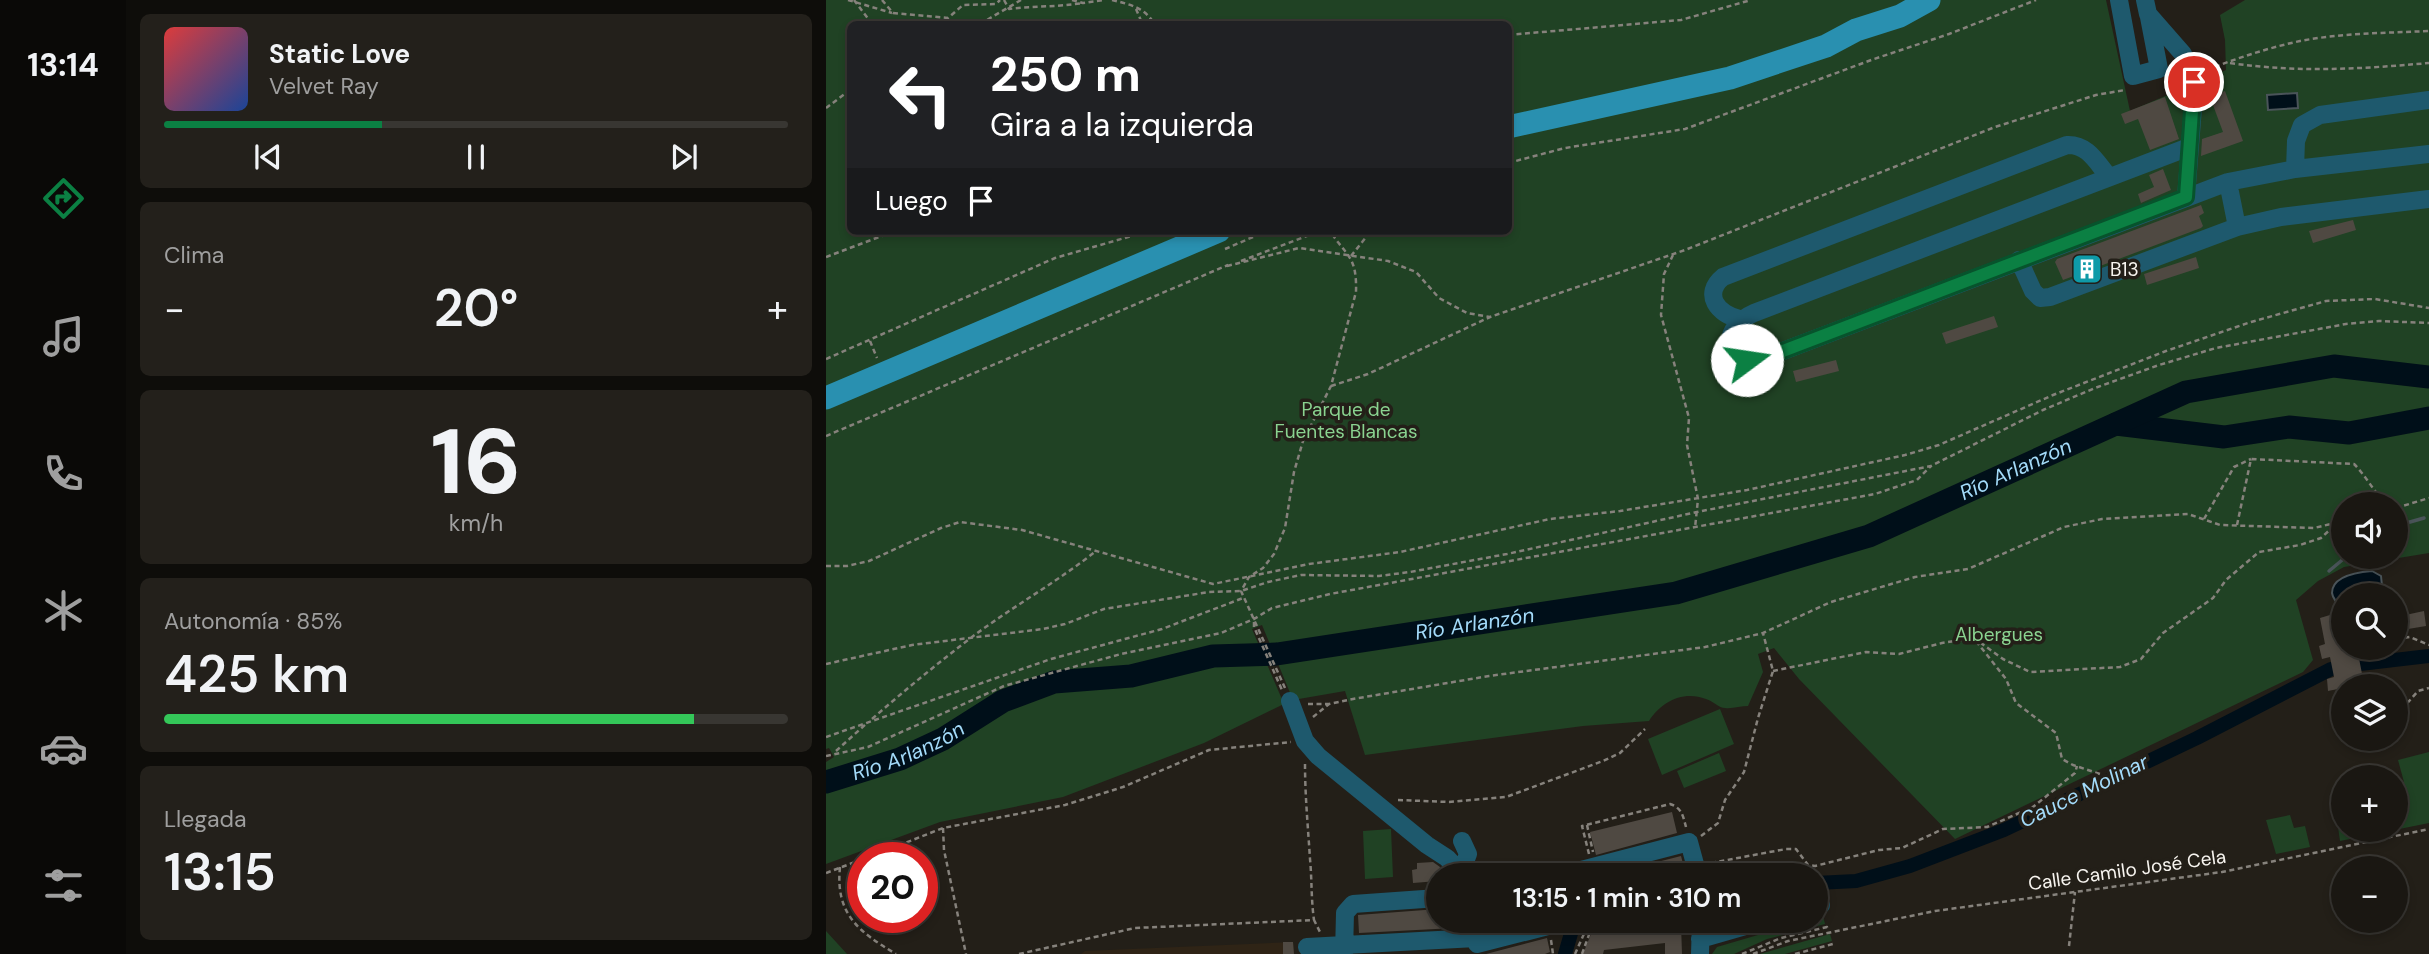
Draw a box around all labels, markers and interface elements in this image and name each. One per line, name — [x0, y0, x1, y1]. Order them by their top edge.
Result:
text: Static Love — [269, 37, 410, 71]
text: 250 m — [990, 42, 1141, 106]
text: 13:14 — [27, 44, 99, 86]
icon: left — [875, 49, 966, 140]
pin — [2164, 52, 2224, 112]
icon: arrive — [2175, 63, 2213, 101]
text: Velvet Ray — [269, 71, 379, 101]
text: Gira a la izquierda — [990, 104, 1254, 146]
icon: previous — [249, 138, 287, 176]
icon: pause — [457, 138, 495, 176]
icon: next — [665, 138, 703, 176]
icon: directions — [39, 174, 88, 223]
icon: arrive — [962, 182, 1000, 220]
text: Luego — [875, 184, 948, 218]
text: Clima — [164, 240, 224, 270]
building icon: B13 — [2070, 252, 2104, 286]
place label: B13 — [2110, 257, 2139, 282]
text: 20° — [434, 274, 518, 342]
text: − — [164, 284, 185, 334]
text: + — [767, 284, 788, 334]
icon: music — [39, 312, 88, 361]
position arrow — [1710, 323, 1784, 397]
park label: Parque de Fuentes Blancas — [1275, 397, 1418, 444]
text: 16 — [431, 403, 521, 521]
water label: Río Arlanzón — [1955, 432, 2076, 507]
icon: phone — [39, 449, 88, 498]
map controls — [2331, 492, 2408, 933]
button: sound — [2331, 492, 2408, 569]
text: km/h — [449, 508, 503, 538]
button: search — [2331, 583, 2408, 660]
icon: climate — [39, 586, 88, 635]
water label: Río Arlanzón — [1413, 601, 1536, 647]
text: Autonomía · 85% — [164, 606, 342, 636]
park label: Albergues — [1955, 622, 2043, 647]
text: 425 km — [164, 640, 349, 708]
button: layers — [2331, 674, 2408, 751]
water label: Río Arlanzón — [849, 715, 970, 787]
icon: car — [39, 724, 88, 773]
water label: Cauce Molinar — [2015, 747, 2154, 834]
button: + — [2331, 765, 2408, 842]
text: Llegada — [164, 804, 247, 834]
text: 13:15 — [164, 838, 276, 906]
speed limit sign: 20 — [847, 842, 938, 933]
street label: Calle Camilo José Cela — [2027, 844, 2227, 896]
button: − — [2331, 856, 2408, 933]
icon: filters — [39, 861, 88, 910]
text: 13:15 · 1 min · 310 m — [1513, 881, 1741, 915]

